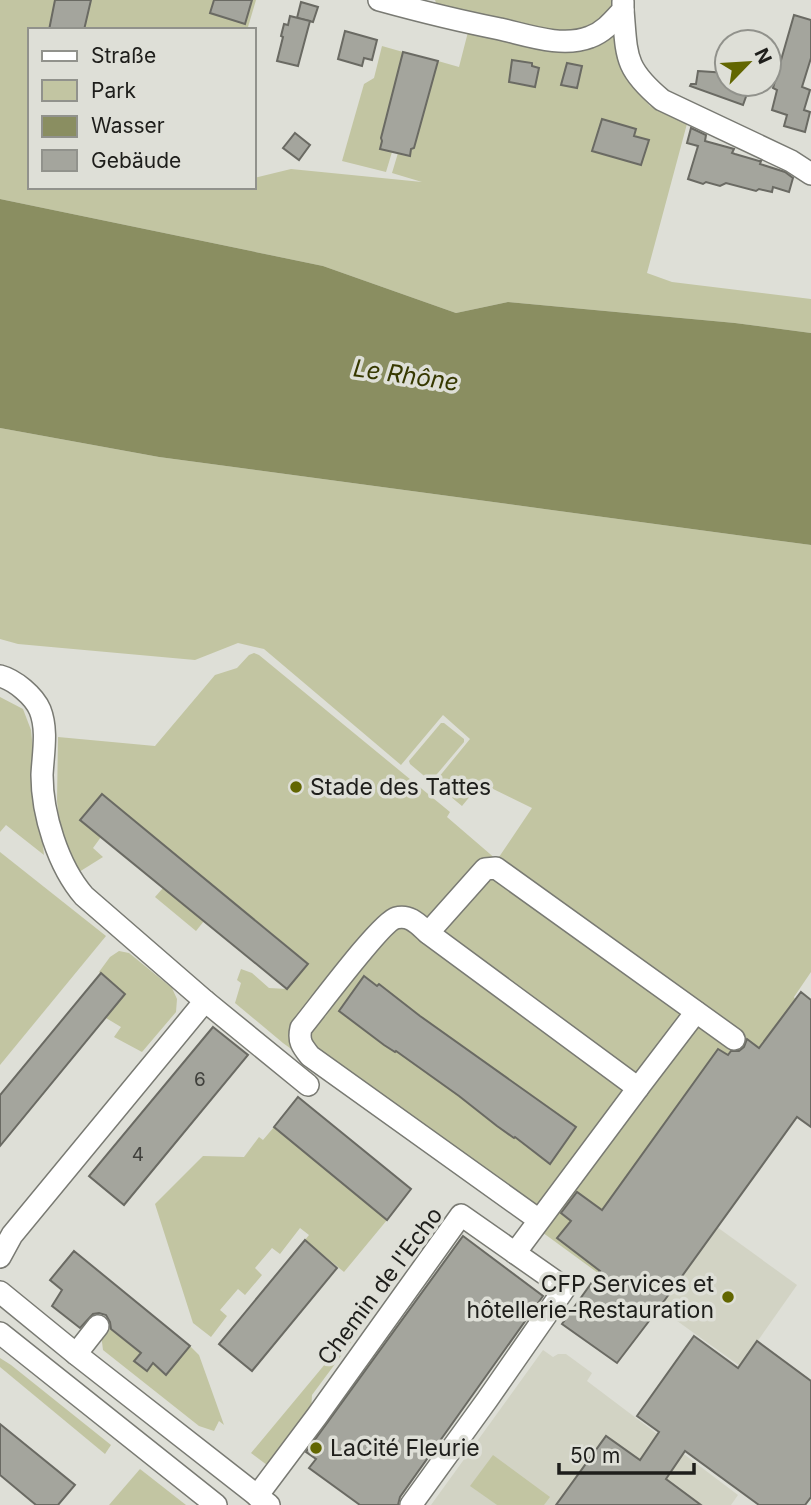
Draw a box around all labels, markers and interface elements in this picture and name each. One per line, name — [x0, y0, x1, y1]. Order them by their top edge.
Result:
legend — [28, 28, 256, 189]
north arrow — [713, 28, 783, 98]
text: Straße — [91, 43, 156, 68]
text: N — [749, 45, 776, 67]
text: Park — [91, 78, 136, 103]
text: Wasser — [91, 113, 165, 138]
text: Gebäude — [91, 148, 181, 173]
water label: Le Rhône — [351, 353, 461, 397]
place label: Stade des Tattes — [310, 773, 491, 801]
marker: Stade des Tattes — [288, 779, 304, 795]
house number: 6 — [194, 1068, 206, 1091]
house number: 4 — [132, 1143, 144, 1166]
street label: Chemin de l'Echo — [312, 1202, 448, 1370]
place label: CFP Services et hôtellerie-Restauration — [467, 1270, 714, 1324]
marker: CFP Services et hôtellerie-Restauration — [720, 1289, 736, 1305]
scale bar — [559, 1432, 694, 1476]
place label: LaCité Fleurie — [330, 1434, 480, 1462]
marker: LaCité Fleurie — [308, 1440, 324, 1456]
text: 50 m — [570, 1443, 620, 1468]

